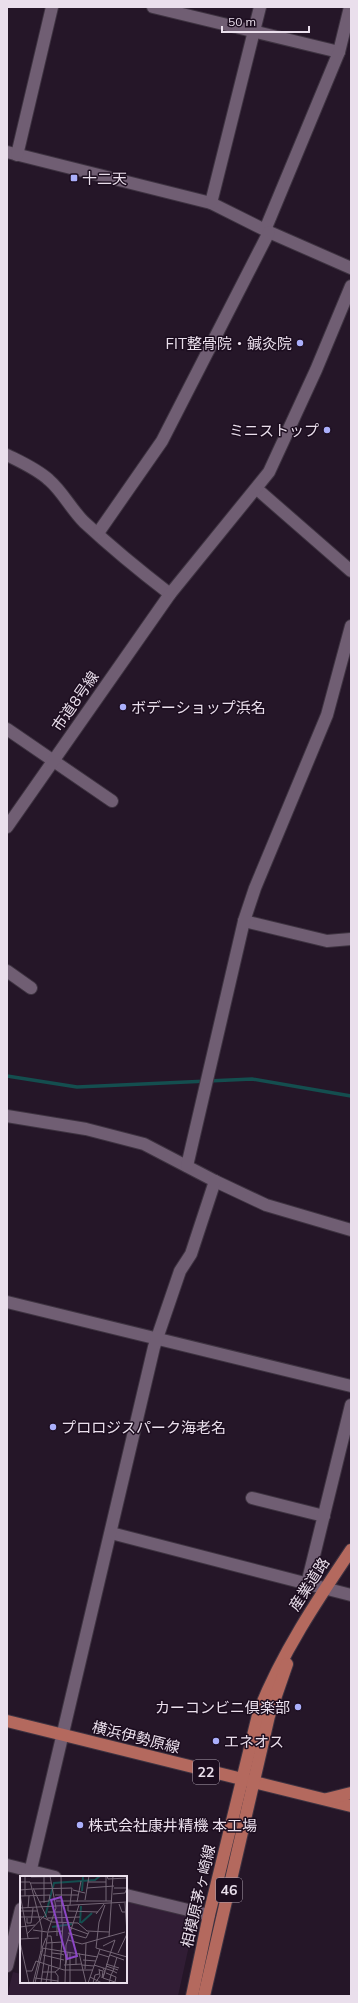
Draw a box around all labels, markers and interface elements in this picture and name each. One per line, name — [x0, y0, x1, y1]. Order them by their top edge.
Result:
scale bar — [222, 8, 309, 34]
text: 50 m — [228, 14, 256, 29]
place label: 十二天 — [82, 169, 127, 188]
marker: 十二天 — [69, 173, 79, 183]
place label: FIT整骨院・鍼灸院 — [166, 334, 292, 353]
marker: FIT整骨院・鍼灸院 — [295, 338, 305, 348]
place label: ミニストップ — [229, 421, 319, 440]
marker: ミニストップ — [322, 425, 332, 435]
street label: 市道8号線 — [47, 667, 103, 735]
place label: ボデーショップ浜名 — [131, 698, 266, 717]
marker: ボデーショップ浜名 — [118, 702, 128, 712]
place label: プロロジスパーク海老名 — [61, 1418, 226, 1437]
marker: プロロジスパーク海老名 — [48, 1422, 58, 1432]
street label: 産業道路 — [285, 1554, 333, 1614]
place label: カーコンビニ倶楽部 — [155, 1698, 290, 1717]
marker: カーコンビニ倶楽部 — [293, 1702, 303, 1712]
street label: 横浜伊勢原線 — [90, 1717, 182, 1757]
place label: エネオス — [224, 1732, 284, 1751]
marker: エネオス — [211, 1736, 221, 1746]
road number: 22 — [193, 1760, 219, 1784]
place label: 株式会社康井精機 本工場 — [88, 1816, 257, 1835]
marker: 株式会社康井精機 本工場 — [75, 1820, 85, 1830]
street label: 相模原茅ヶ崎線 — [177, 1843, 219, 1949]
inset map — [20, 1876, 127, 1983]
road number: 46 — [216, 1878, 242, 1902]

